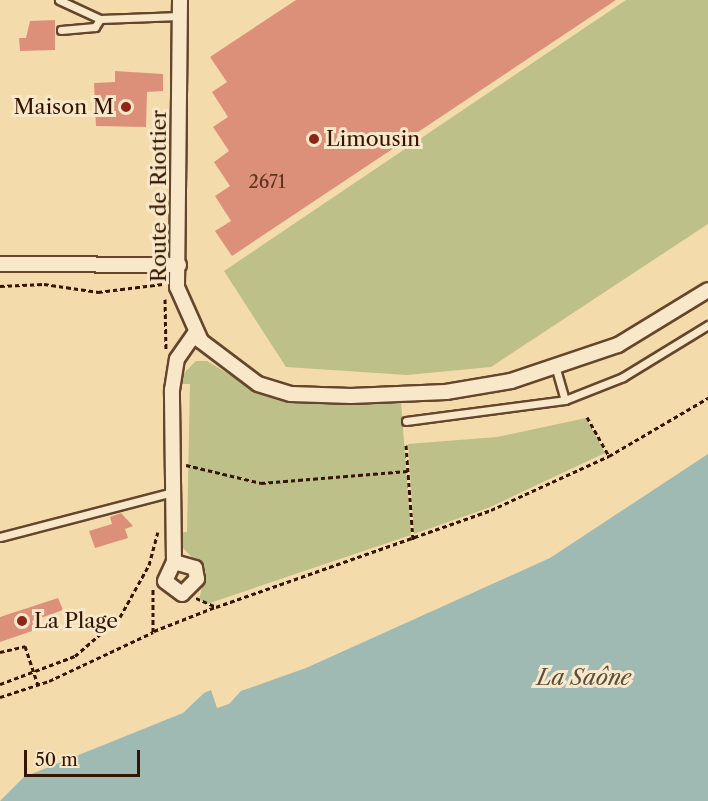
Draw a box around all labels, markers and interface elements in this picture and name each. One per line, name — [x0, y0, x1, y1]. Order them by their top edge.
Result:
place label: Maison M — [14, 94, 114, 120]
marker: Maison M — [119, 100, 133, 114]
street label: Route de Riottier — [146, 110, 172, 282]
place label: Limousin — [326, 126, 420, 152]
marker: Limousin — [307, 132, 321, 146]
house number: 2671 — [248, 171, 286, 193]
place label: La Plage — [34, 608, 118, 634]
marker: La Plage — [15, 614, 29, 628]
water label: La Saône — [537, 665, 631, 691]
scale bar — [27, 738, 142, 776]
text: 50 m — [35, 749, 78, 771]

